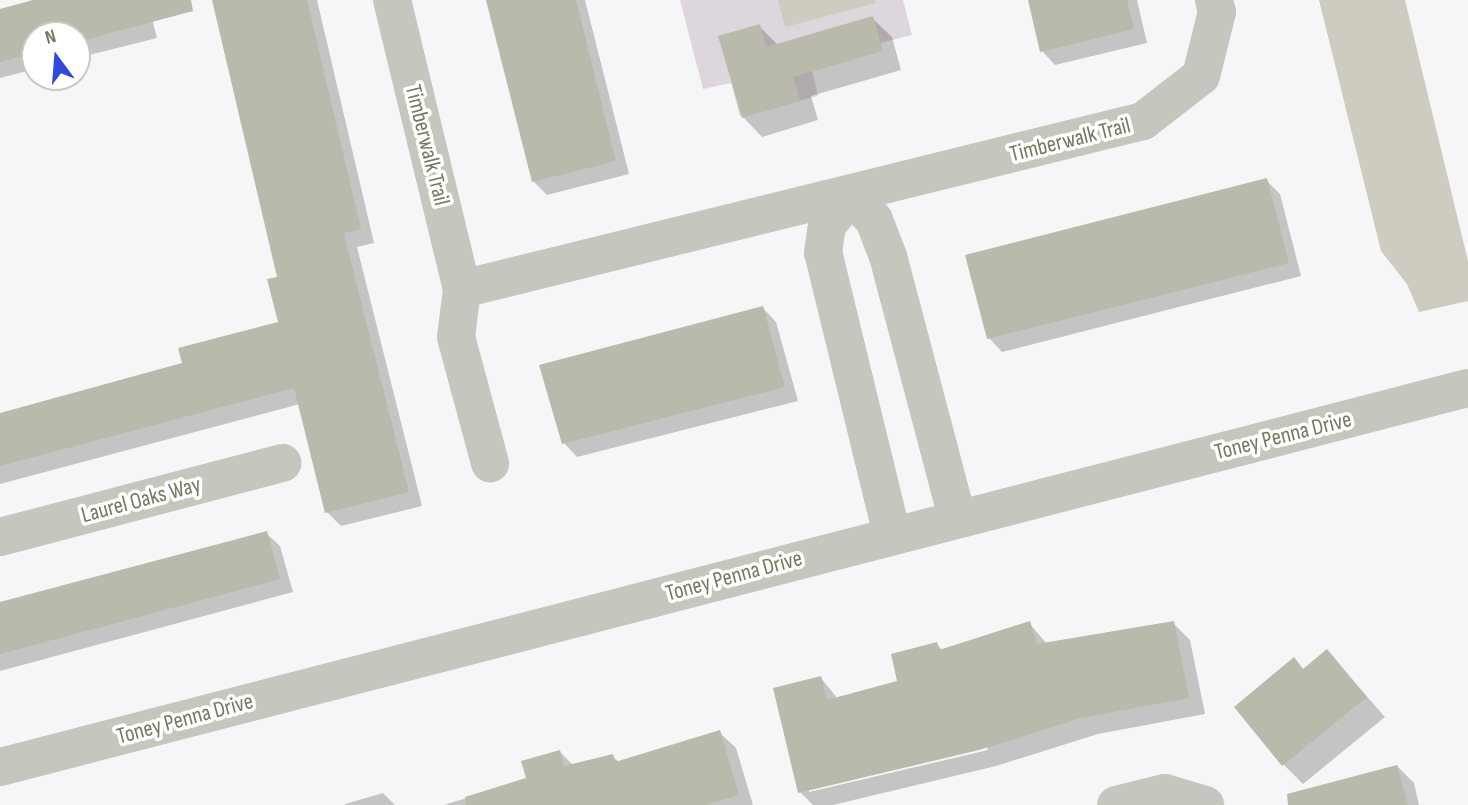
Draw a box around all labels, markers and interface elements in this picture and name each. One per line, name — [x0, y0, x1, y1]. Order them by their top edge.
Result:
north arrow — [21, 21, 91, 91]
text: N — [43, 25, 59, 50]
street label: Timberwalk Trail — [399, 82, 455, 208]
street label: Timberwalk Trail — [1007, 112, 1133, 168]
street label: Toney Penna Drive — [1212, 406, 1354, 466]
street label: Laurel Oaks Way — [78, 471, 204, 529]
street label: Toney Penna Drive — [663, 545, 805, 607]
street label: Toney Penna Drive — [114, 688, 256, 750]

